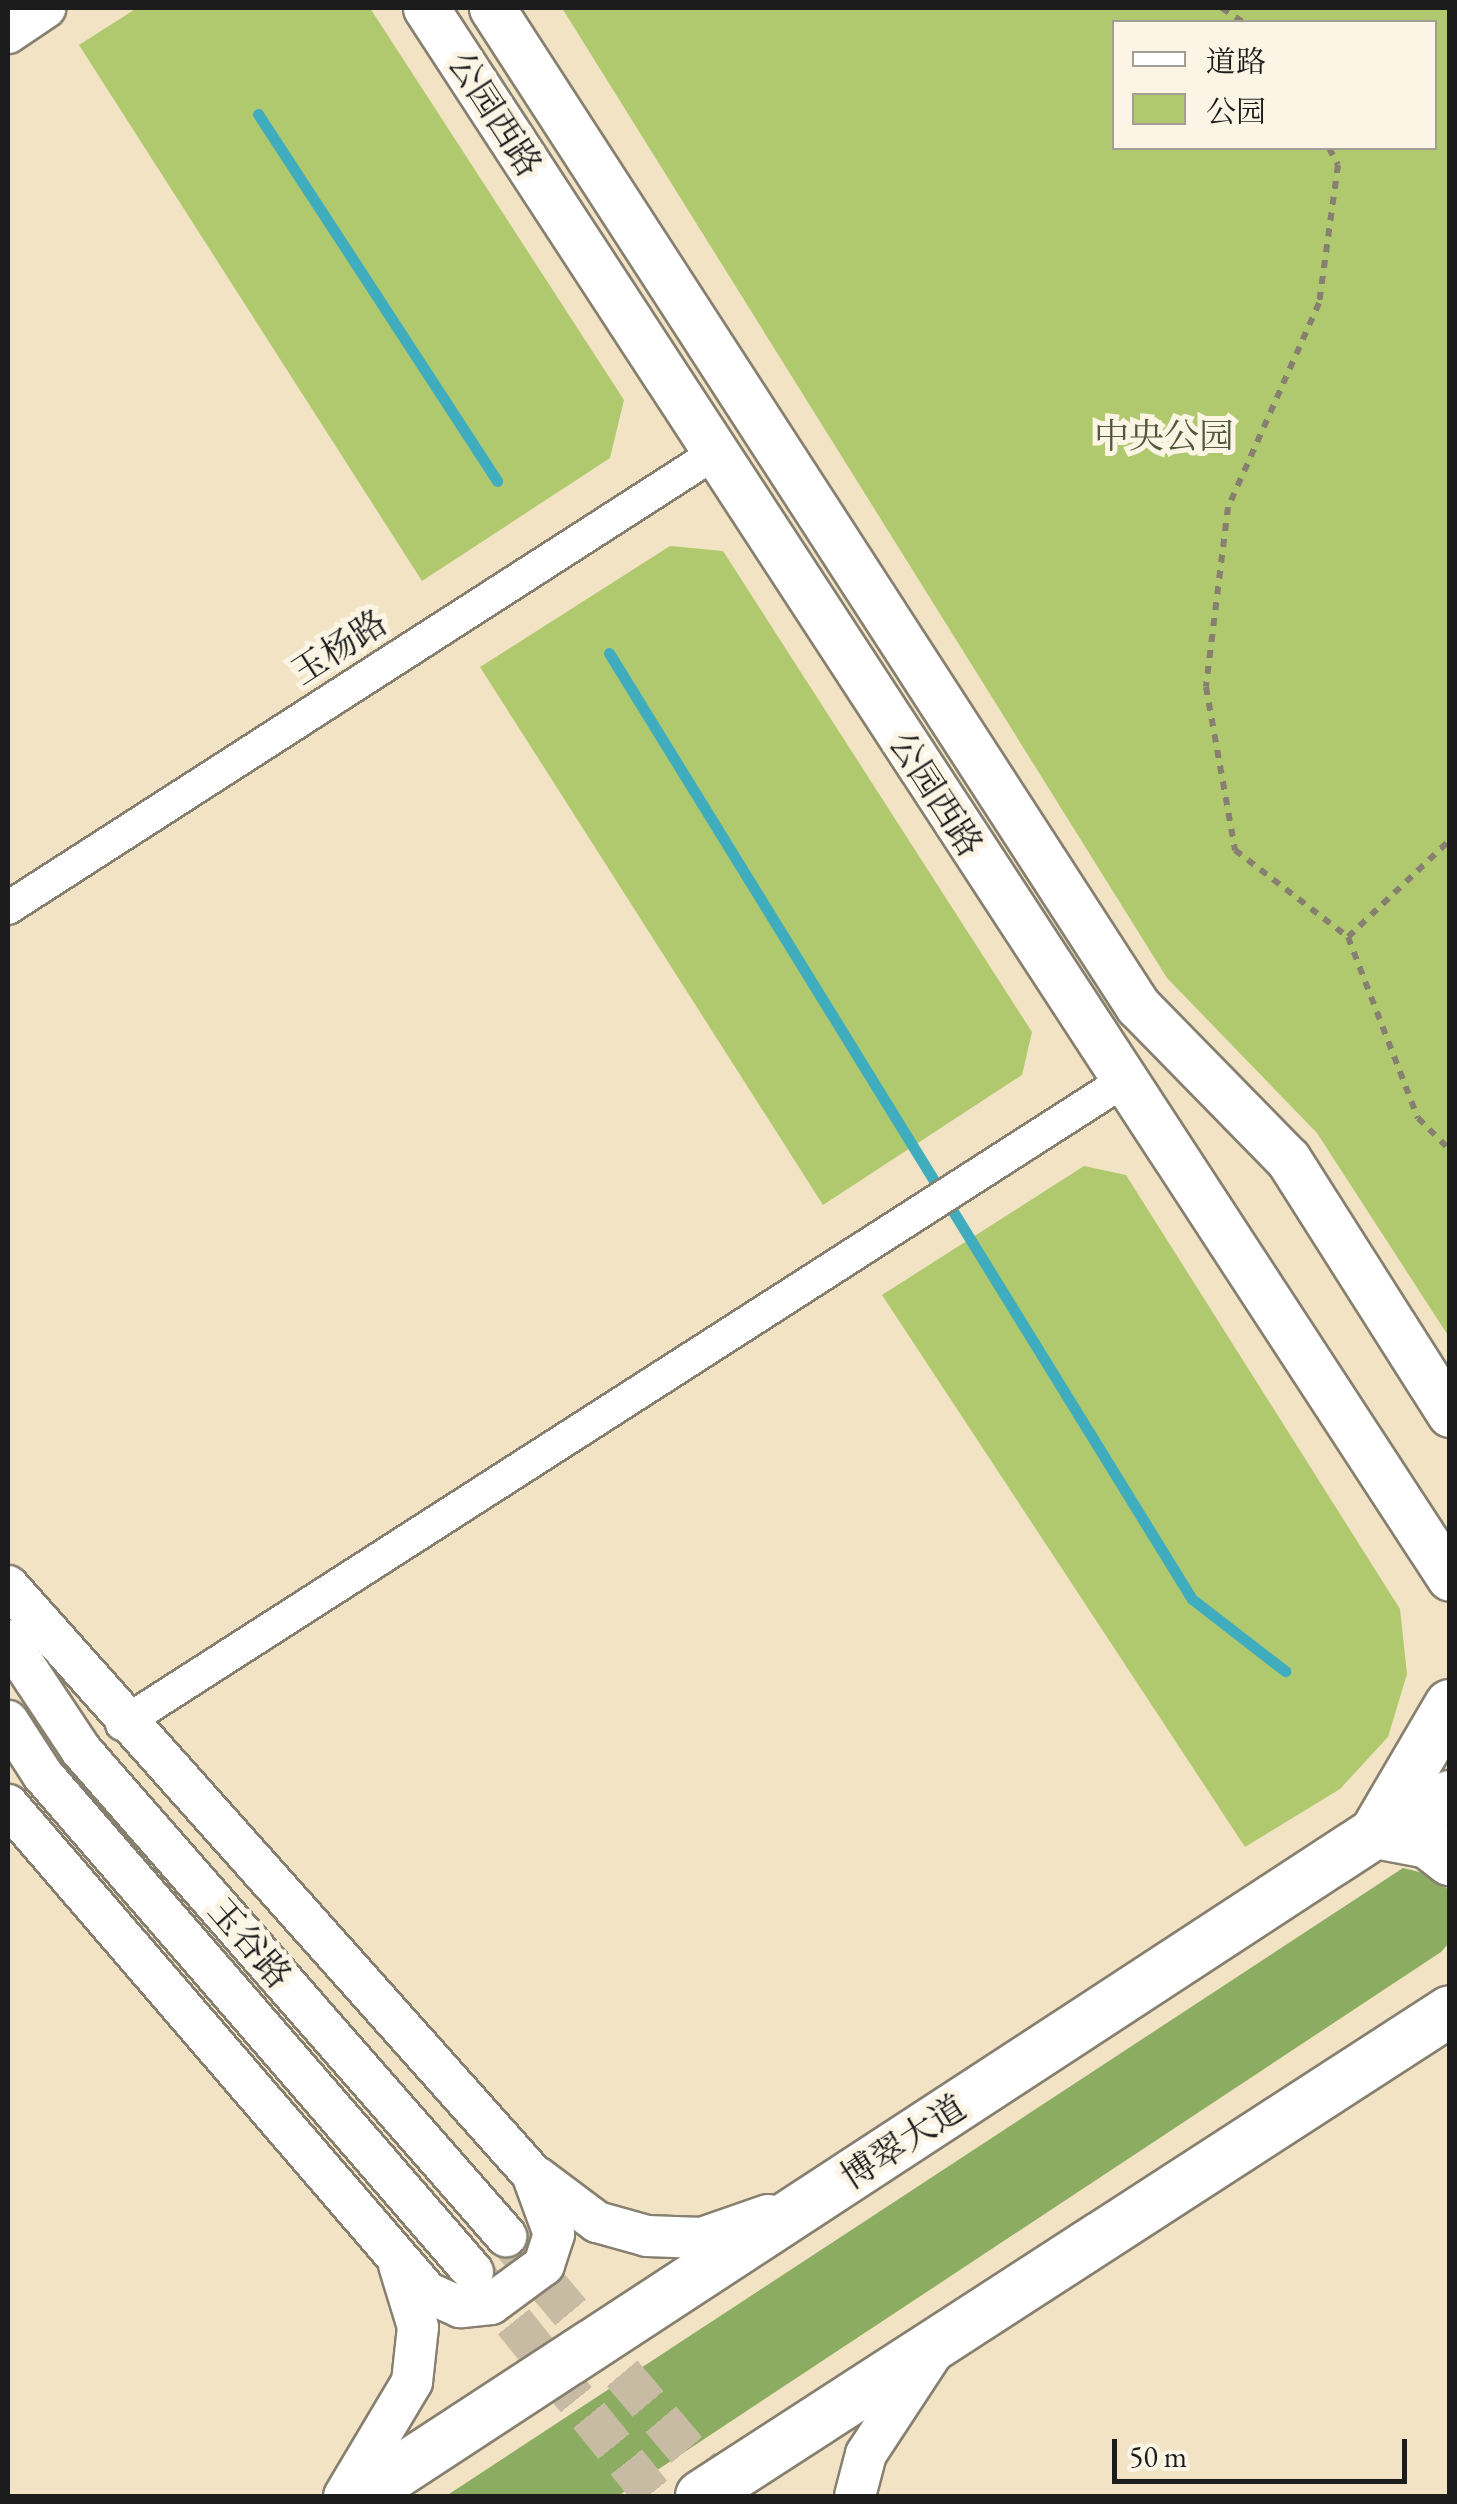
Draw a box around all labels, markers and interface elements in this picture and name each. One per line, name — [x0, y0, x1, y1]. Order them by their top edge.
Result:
legend — [1112, 20, 1437, 150]
text: 道路 — [1206, 42, 1266, 81]
street label: 公园西路 — [439, 44, 551, 184]
text: 公园 — [1206, 92, 1266, 131]
park label: 中央公园 — [1094, 415, 1234, 457]
street label: 玉杨路 — [284, 601, 394, 693]
street label: 公园西路 — [880, 724, 992, 864]
street label: 玉谷路 — [200, 1890, 300, 1996]
street label: 博翠大道 — [833, 2086, 973, 2198]
scale bar — [1117, 2419, 1412, 2481]
text: 50 m — [1129, 2437, 1187, 2476]

